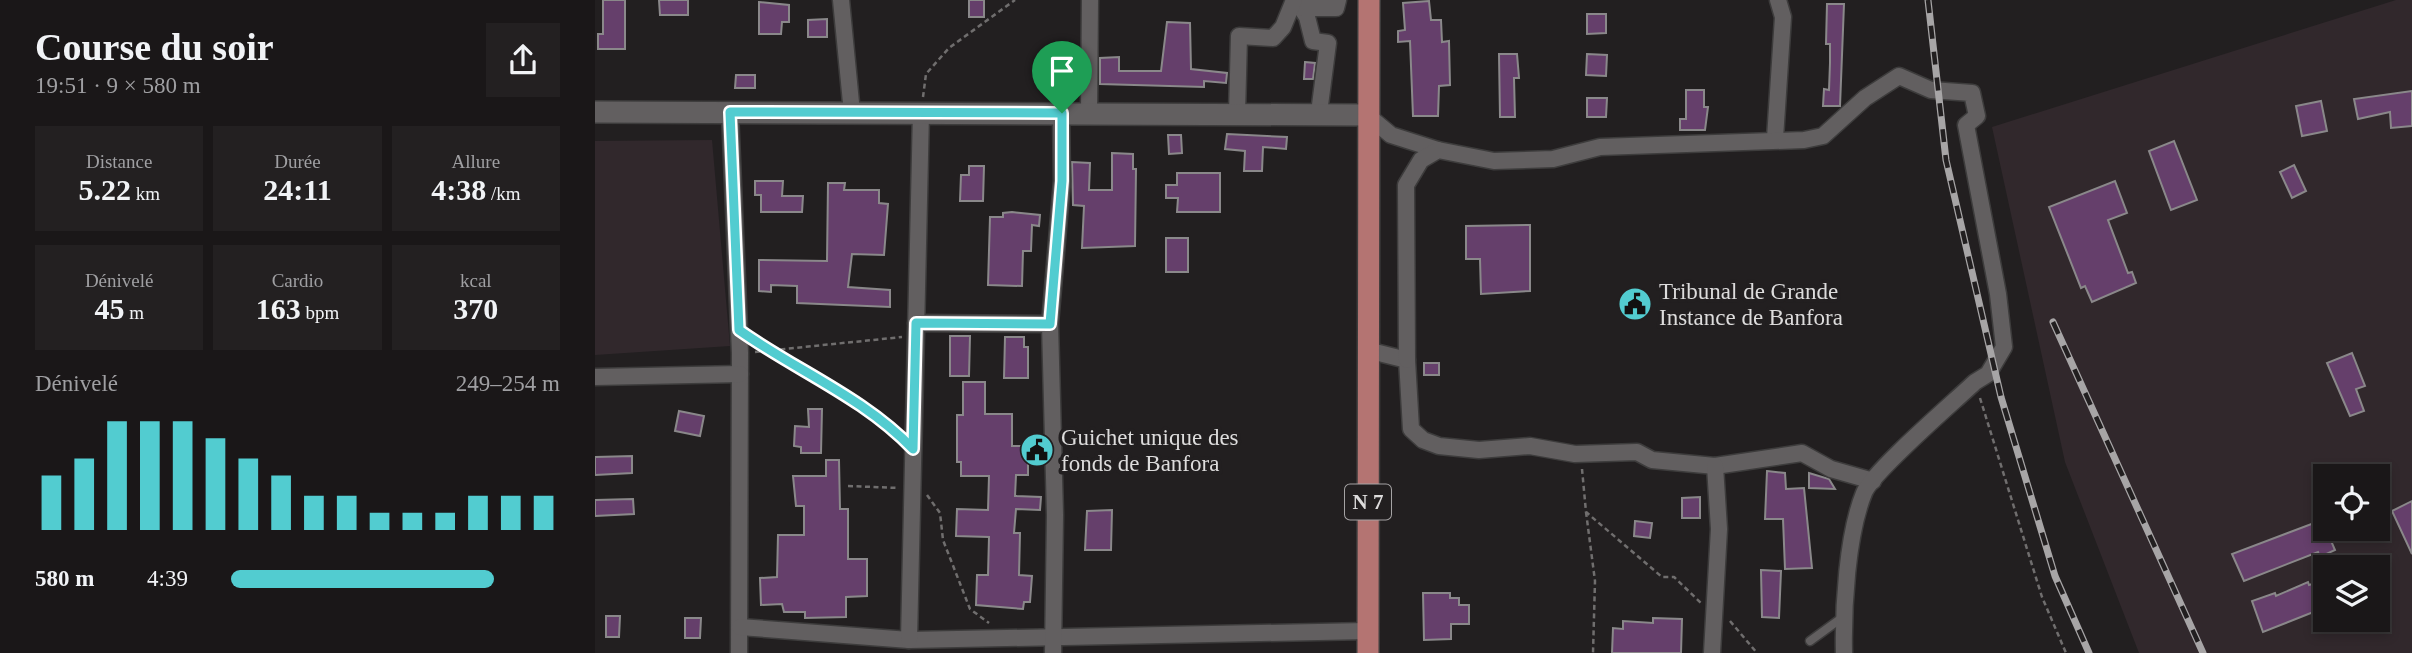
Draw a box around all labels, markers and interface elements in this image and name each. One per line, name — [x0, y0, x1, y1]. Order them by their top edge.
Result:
button: share — [486, 23, 560, 97]
text: Course du soir — [35, 26, 274, 68]
pin — [1032, 41, 1092, 113]
icon: arrive — [1043, 52, 1081, 90]
text: 19:51 · 9 × 580 m — [35, 73, 201, 98]
text: Distance — [86, 151, 152, 172]
text: Durée — [274, 151, 321, 172]
text: Allure — [452, 151, 500, 172]
text: 5.22 — [78, 173, 131, 206]
text: 24:11 — [263, 173, 332, 206]
text: 4:38 — [431, 173, 486, 206]
text: km — [131, 183, 160, 204]
text: /km — [486, 183, 520, 204]
text: Dénivelé — [85, 270, 153, 291]
text: Cardio — [272, 270, 323, 291]
text: kcal — [460, 270, 492, 291]
place label: Tribunal de Grande Instance de Banfora — [1659, 279, 1843, 330]
public building icon: Tribunal de Grande Instance de Banfora — [1616, 285, 1654, 323]
text: 45 — [94, 292, 124, 325]
text: 163 — [256, 292, 301, 325]
text: 370 — [453, 292, 498, 325]
text: m — [124, 302, 144, 323]
text: bpm — [301, 302, 339, 323]
text: Dénivelé — [35, 371, 118, 396]
text: 249–254 m — [456, 371, 560, 396]
place label: Guichet unique des fonds de Banfora — [1061, 425, 1239, 476]
public building icon: Guichet unique des fonds de Banfora — [1018, 431, 1056, 469]
map controls — [2313, 464, 2390, 632]
button: locate — [2313, 464, 2390, 541]
road number: N 7 — [1345, 484, 1391, 520]
button: layers — [2313, 555, 2390, 632]
text: 580 m — [35, 566, 94, 591]
text: 4:39 — [147, 566, 188, 591]

